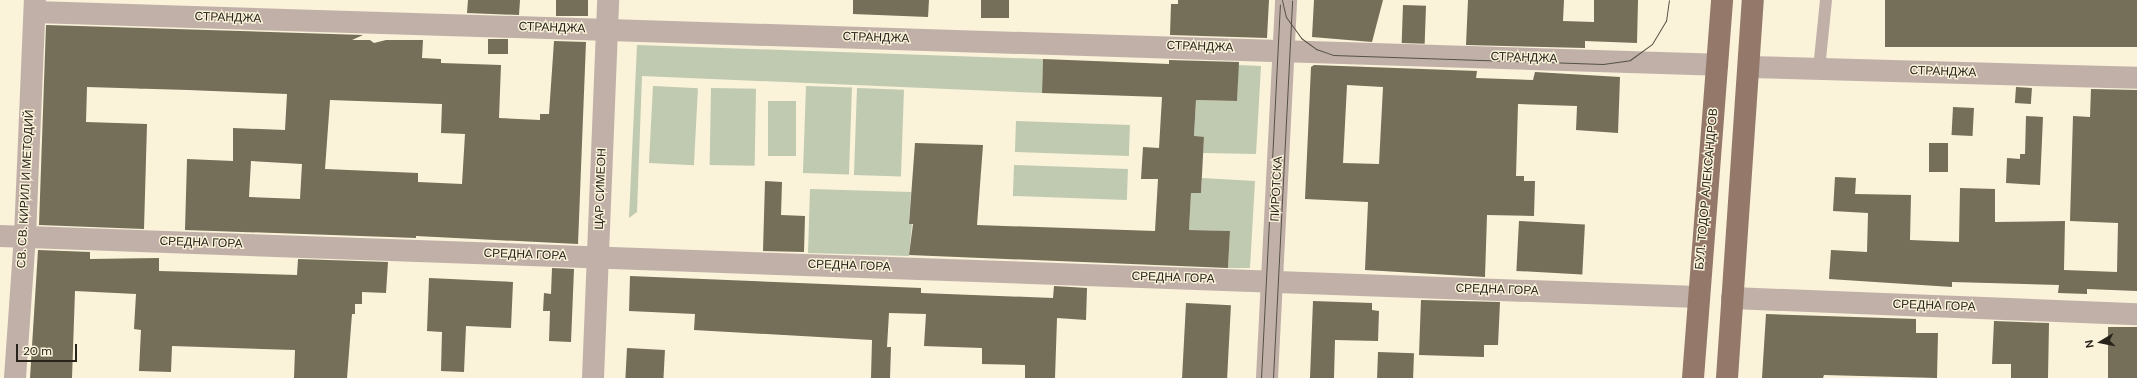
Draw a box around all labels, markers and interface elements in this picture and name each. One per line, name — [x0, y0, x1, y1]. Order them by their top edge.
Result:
street label: СТРАНДЖА — [194, 10, 262, 26]
street label: СТРАНДЖА — [518, 20, 586, 36]
street label: СТРАНДЖА — [842, 30, 910, 46]
street label: СТРАНДЖА — [1166, 39, 1234, 55]
street label: СТРАНДЖА — [1490, 50, 1558, 66]
street label: СТРАНДЖА — [1909, 64, 1977, 80]
street label: БУЛ. ТОДОР АЛЕКСАНДРОВ — [1693, 108, 1721, 270]
street label: СВ. СВ. КИРИЛ И МЕТОДИЙ — [15, 109, 37, 269]
street label: ЦАР СИМЕОН — [592, 148, 610, 230]
street label: ПИРОТСКА — [1268, 156, 1286, 222]
street label: СРЕДНА ГОРА — [159, 234, 243, 252]
street label: СРЕДНА ГОРА — [483, 246, 567, 264]
street label: СРЕДНА ГОРА — [807, 257, 891, 275]
street label: СРЕДНА ГОРА — [1131, 269, 1215, 287]
street label: СРЕДНА ГОРА — [1455, 281, 1539, 299]
street label: СРЕДНА ГОРА — [1892, 297, 1976, 315]
north arrow — [2081, 322, 2121, 362]
scale bar — [18, 336, 79, 362]
text: N — [2082, 339, 2097, 349]
text: 20 m — [23, 343, 52, 359]

